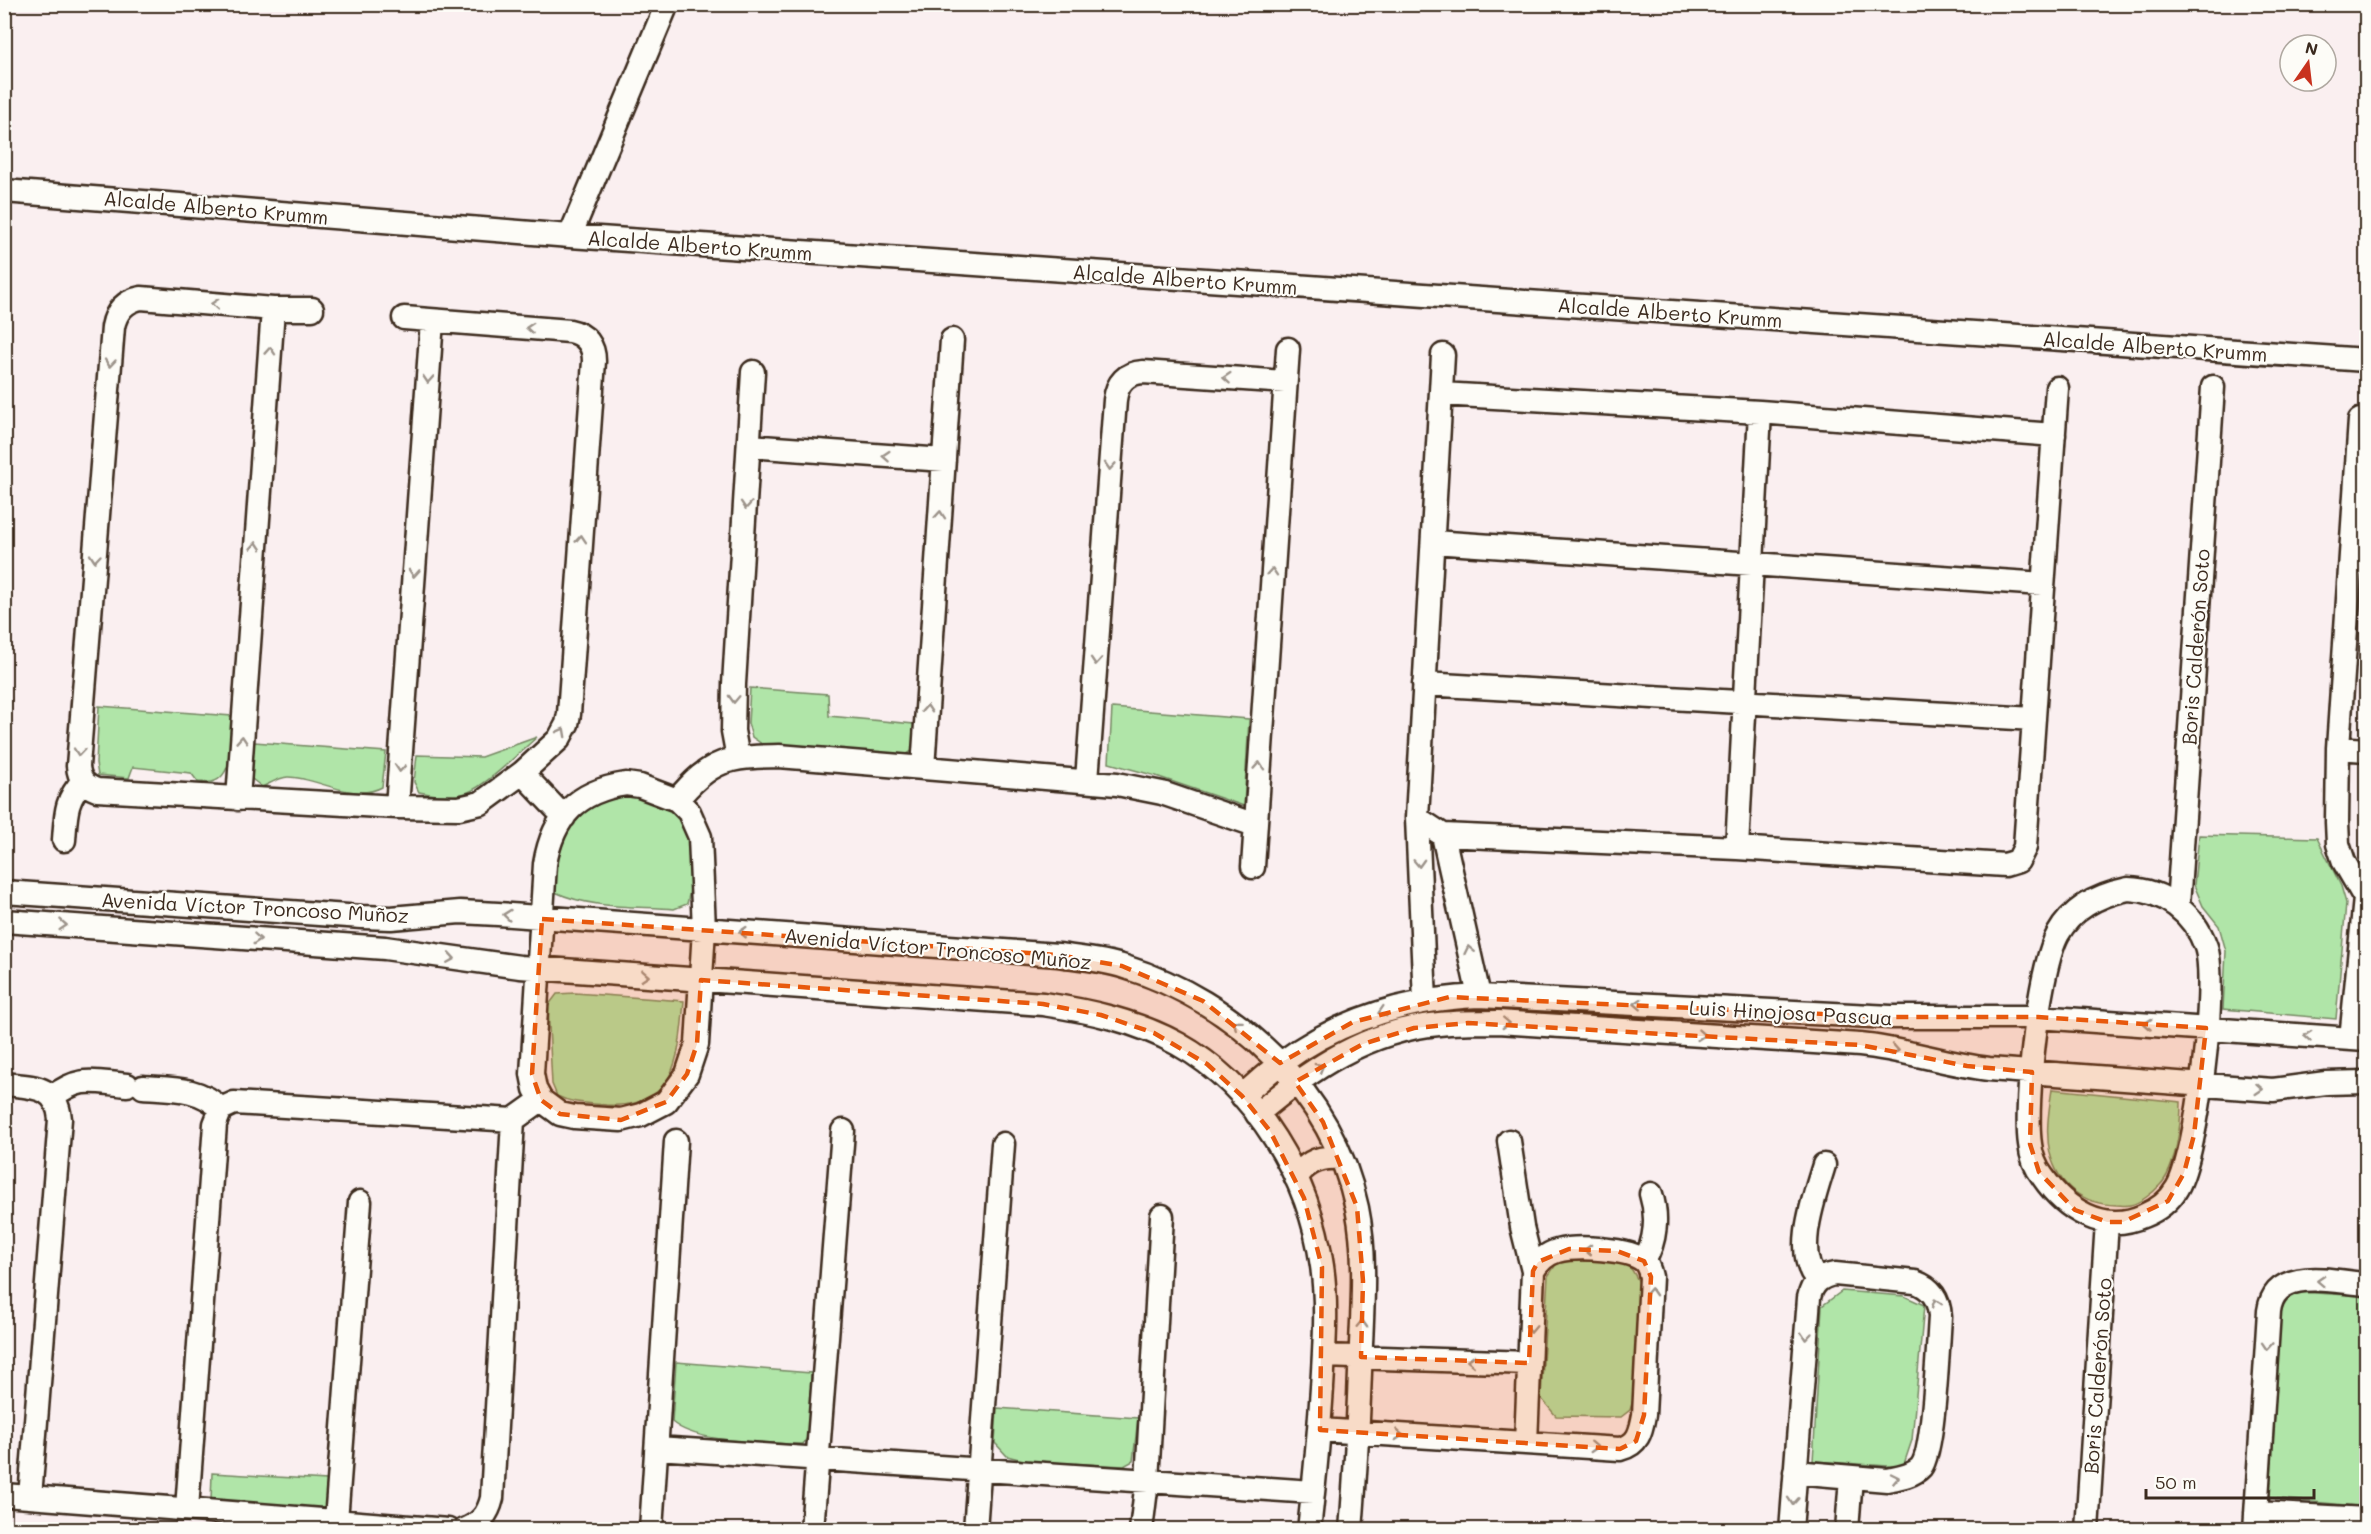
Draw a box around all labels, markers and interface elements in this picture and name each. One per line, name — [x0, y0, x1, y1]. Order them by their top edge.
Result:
north arrow — [2278, 33, 2338, 93]
text: N — [2303, 36, 2320, 60]
street label: Alcalde Alberto Krumm — [102, 184, 330, 230]
street label: Alcalde Alberto Krumm — [587, 224, 813, 266]
street label: Alcalde Alberto Krumm — [1072, 258, 1298, 300]
street label: Alcalde Alberto Krumm — [1557, 291, 1783, 333]
one-way arrow — [211, 298, 220, 311]
one-way arrow — [525, 322, 534, 335]
street label: Alcalde Alberto Krumm — [2042, 325, 2268, 367]
one-way arrow — [264, 347, 277, 356]
one-way arrow — [104, 359, 117, 368]
one-way arrow — [1222, 372, 1231, 385]
one-way arrow — [422, 374, 435, 383]
one-way arrow — [881, 450, 890, 463]
one-way arrow — [1104, 462, 1117, 471]
one-way arrow — [739, 500, 752, 509]
one-way arrow — [934, 510, 947, 519]
one-way arrow — [574, 534, 587, 543]
one-way arrow — [250, 541, 263, 550]
street label: Boris Calderón Soto — [2175, 548, 2215, 746]
one-way arrow — [89, 553, 102, 562]
one-way arrow — [1265, 567, 1278, 576]
one-way arrow — [408, 569, 421, 578]
one-way arrow — [1090, 656, 1103, 665]
one-way arrow — [728, 695, 740, 704]
one-way arrow — [920, 705, 933, 714]
one-way arrow — [555, 728, 566, 738]
one-way arrow — [236, 736, 249, 745]
one-way arrow — [73, 748, 86, 757]
one-way arrow — [1252, 762, 1265, 771]
one-way arrow — [394, 763, 407, 772]
one-way arrow — [1413, 859, 1425, 868]
street label: Avenida Víctor Troncoso Muñoz — [100, 886, 410, 928]
one-way arrow — [502, 909, 511, 922]
one-way arrow — [58, 919, 67, 932]
street label: Avenida Víctor Troncoso Muñoz — [783, 922, 1093, 974]
one-way arrow — [739, 925, 748, 938]
one-way arrow — [253, 932, 262, 945]
one-way arrow — [1463, 946, 1476, 956]
one-way arrow — [447, 952, 456, 964]
one-way arrow — [641, 970, 650, 983]
street label: Luis Hinojosa Pascua — [1689, 994, 1893, 1030]
one-way arrow — [1634, 998, 1643, 1011]
one-way arrow — [1377, 1005, 1388, 1017]
one-way arrow — [1502, 1016, 1511, 1029]
one-way arrow — [2143, 1018, 2152, 1031]
one-way arrow — [1233, 1020, 1244, 1031]
one-way arrow — [1696, 1028, 1706, 1041]
one-way arrow — [2304, 1029, 2313, 1042]
one-way arrow — [1890, 1043, 1900, 1056]
one-way arrow — [1314, 1062, 1324, 1074]
one-way arrow — [2254, 1082, 2263, 1095]
one-way arrow — [1584, 1244, 1593, 1256]
one-way arrow — [2316, 1275, 2325, 1288]
street label: Boris Calderón Soto — [2077, 1277, 2117, 1475]
one-way arrow — [1644, 1288, 1657, 1297]
one-way arrow — [1931, 1299, 1944, 1309]
one-way arrow — [1356, 1320, 1368, 1329]
one-way arrow — [1524, 1325, 1537, 1334]
one-way arrow — [1800, 1332, 1813, 1341]
one-way arrow — [2261, 1341, 2274, 1350]
one-way arrow — [1466, 1355, 1475, 1367]
one-way arrow — [1395, 1429, 1404, 1442]
one-way arrow — [1589, 1440, 1598, 1453]
scale bar — [2146, 1462, 2314, 1500]
text: 50 m — [2155, 1470, 2197, 1494]
one-way arrow — [1890, 1472, 1900, 1485]
one-way arrow — [1787, 1496, 1800, 1505]

